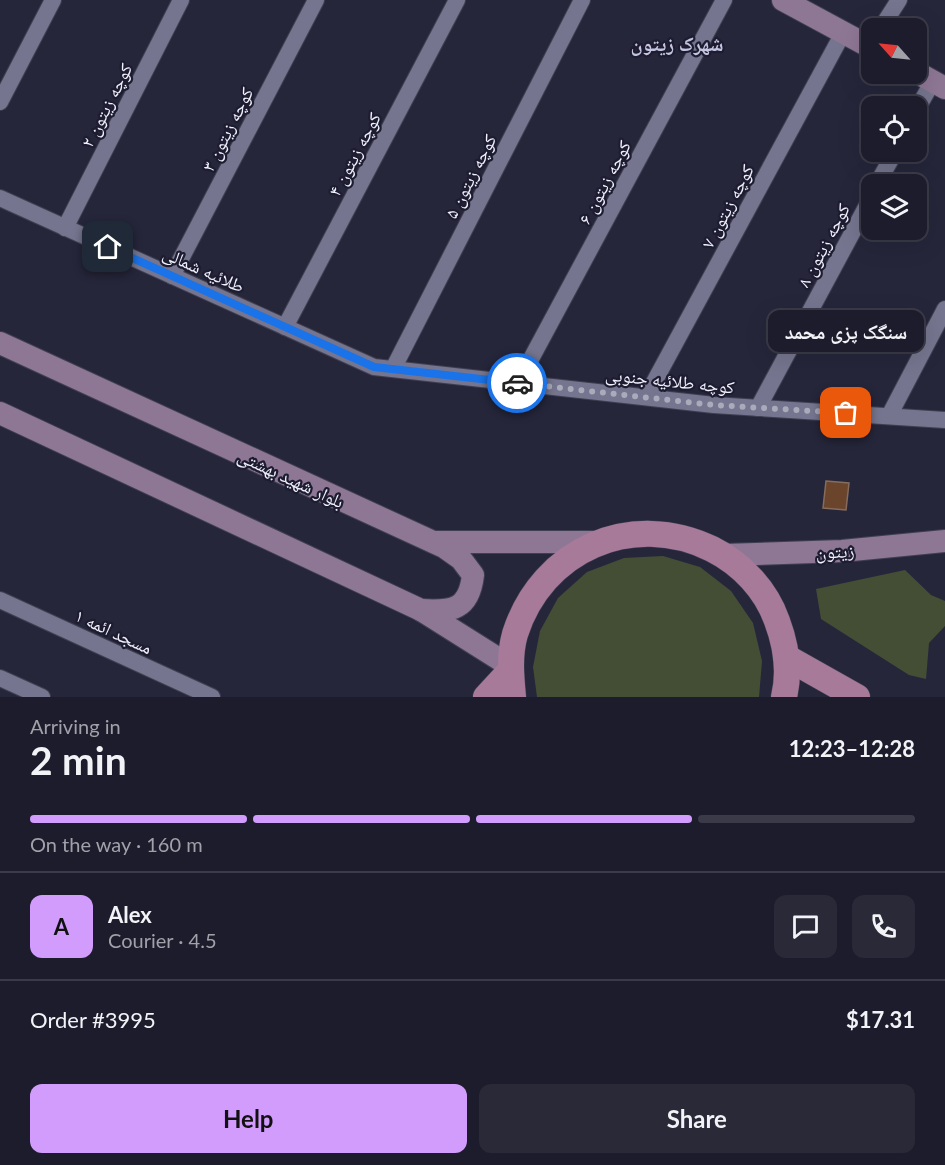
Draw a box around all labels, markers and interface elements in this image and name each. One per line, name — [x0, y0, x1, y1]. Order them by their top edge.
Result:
north arrow — [861, 18, 927, 84]
map controls — [861, 18, 927, 240]
district label: شهرک زیتون — [631, 31, 723, 56]
street label: کوچه زیتون ۲ — [75, 59, 138, 151]
street label: کوچه زیتون ۳ — [196, 83, 259, 175]
button: locate — [861, 96, 927, 162]
street label: کوچه زیتون ۴ — [323, 108, 386, 200]
street label: کوچه زیتون ۵ — [439, 130, 502, 222]
street label: کوچه زیتون ۶ — [573, 136, 636, 228]
street label: کوچه زیتون ۷ — [696, 160, 759, 252]
button: layers — [861, 174, 927, 240]
street label: کوچه زیتون ۸ — [792, 199, 855, 291]
pin — [82, 221, 133, 272]
icon: home — [91, 230, 124, 263]
street label: طلائیه شمالی — [159, 241, 248, 298]
callout: سنگک پزی محمد — [768, 311, 924, 353]
text: سنگک پزی محمد — [785, 319, 907, 343]
courier — [487, 353, 547, 413]
street label: کوچه طلائیه جنوبی — [604, 362, 736, 399]
icon: car — [501, 367, 534, 400]
pin — [820, 387, 871, 438]
icon: bag — [829, 396, 862, 429]
street label: بلوار شهید بهشتی — [234, 444, 348, 513]
street label: زيتون — [815, 539, 855, 564]
street label: مسجد ائمه ۱ — [72, 604, 156, 659]
text: Arriving in — [30, 714, 121, 738]
text: 12:23–12:28 — [789, 735, 915, 762]
text: 2 min — [30, 737, 127, 783]
text: On the way · 160 m — [30, 832, 203, 856]
button: chat — [774, 895, 837, 958]
button: phone — [852, 895, 915, 958]
text: Alex — [108, 901, 152, 928]
text: A — [54, 913, 69, 940]
text: Courier · 4.5 — [108, 928, 217, 952]
text: Order #3995 — [30, 1006, 156, 1033]
text: $17.31 — [846, 1006, 915, 1033]
button: Help — [30, 1084, 467, 1153]
button: Share — [479, 1084, 915, 1153]

